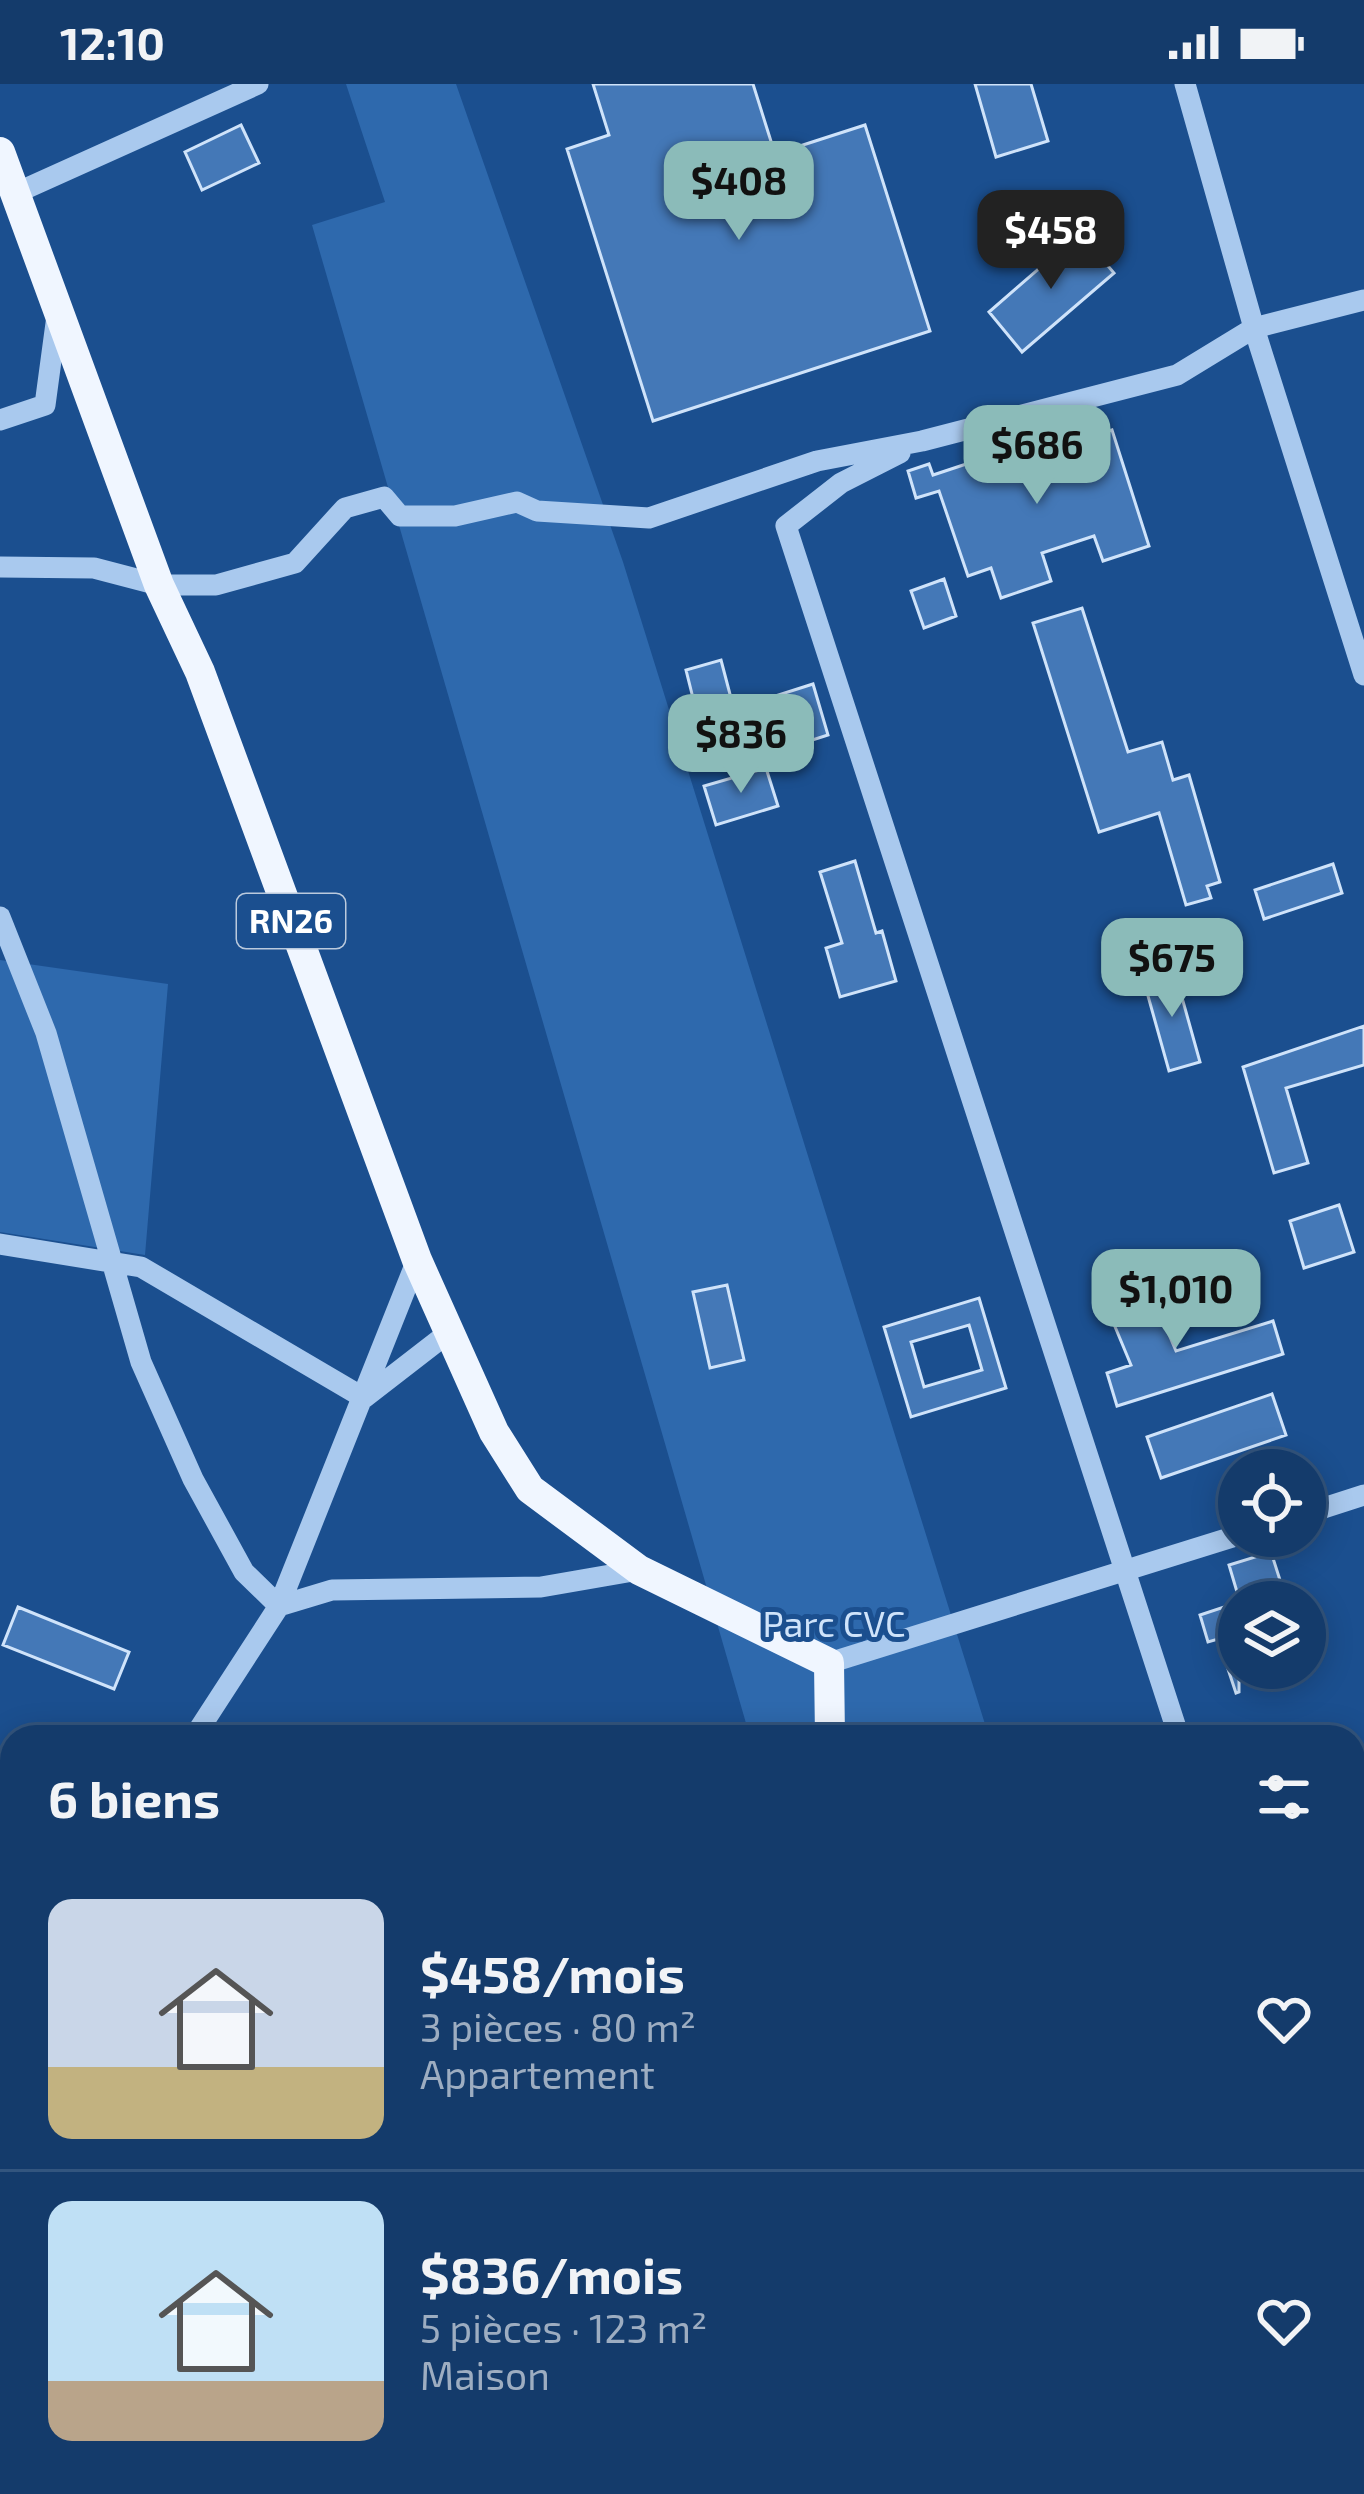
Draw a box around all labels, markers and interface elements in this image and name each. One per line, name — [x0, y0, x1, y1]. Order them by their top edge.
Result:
text: 12:10 — [60, 15, 165, 69]
pin: $408 — [668, 141, 810, 243]
text: $408 — [691, 156, 787, 203]
pin: $458 — [980, 190, 1122, 292]
text: $458 — [1004, 205, 1098, 252]
pin: $686 — [966, 405, 1108, 507]
text: $686 — [991, 420, 1083, 467]
pin: $836 — [670, 694, 812, 796]
text: $836 — [695, 709, 787, 756]
road number: RN26 — [237, 894, 345, 948]
pin: $675 — [1101, 918, 1243, 1020]
text: $675 — [1128, 933, 1216, 980]
pin: $1,010 — [1078, 1249, 1274, 1351]
text: $1,010 — [1119, 1264, 1233, 1311]
map controls — [1218, 1449, 1326, 1689]
button: locate — [1218, 1449, 1326, 1557]
button: layers — [1218, 1581, 1326, 1689]
park label: Parc CVC — [762, 1601, 906, 1644]
icon: filters — [1251, 1764, 1317, 1830]
text: 6 biens — [48, 1767, 220, 1828]
text: $458/mois — [420, 1942, 685, 2003]
icon: home — [144, 1947, 288, 2091]
icon: heart — [1251, 1986, 1317, 2052]
text: 3 pièces · 80 m² — [420, 2003, 696, 2050]
text: Appartement — [420, 2050, 655, 2097]
text: $836/mois — [420, 2243, 683, 2304]
icon: home — [144, 2249, 288, 2393]
icon: heart — [1251, 2288, 1317, 2354]
text: 5 pièces · 123 m² — [420, 2304, 707, 2351]
text: Maison — [420, 2351, 550, 2398]

